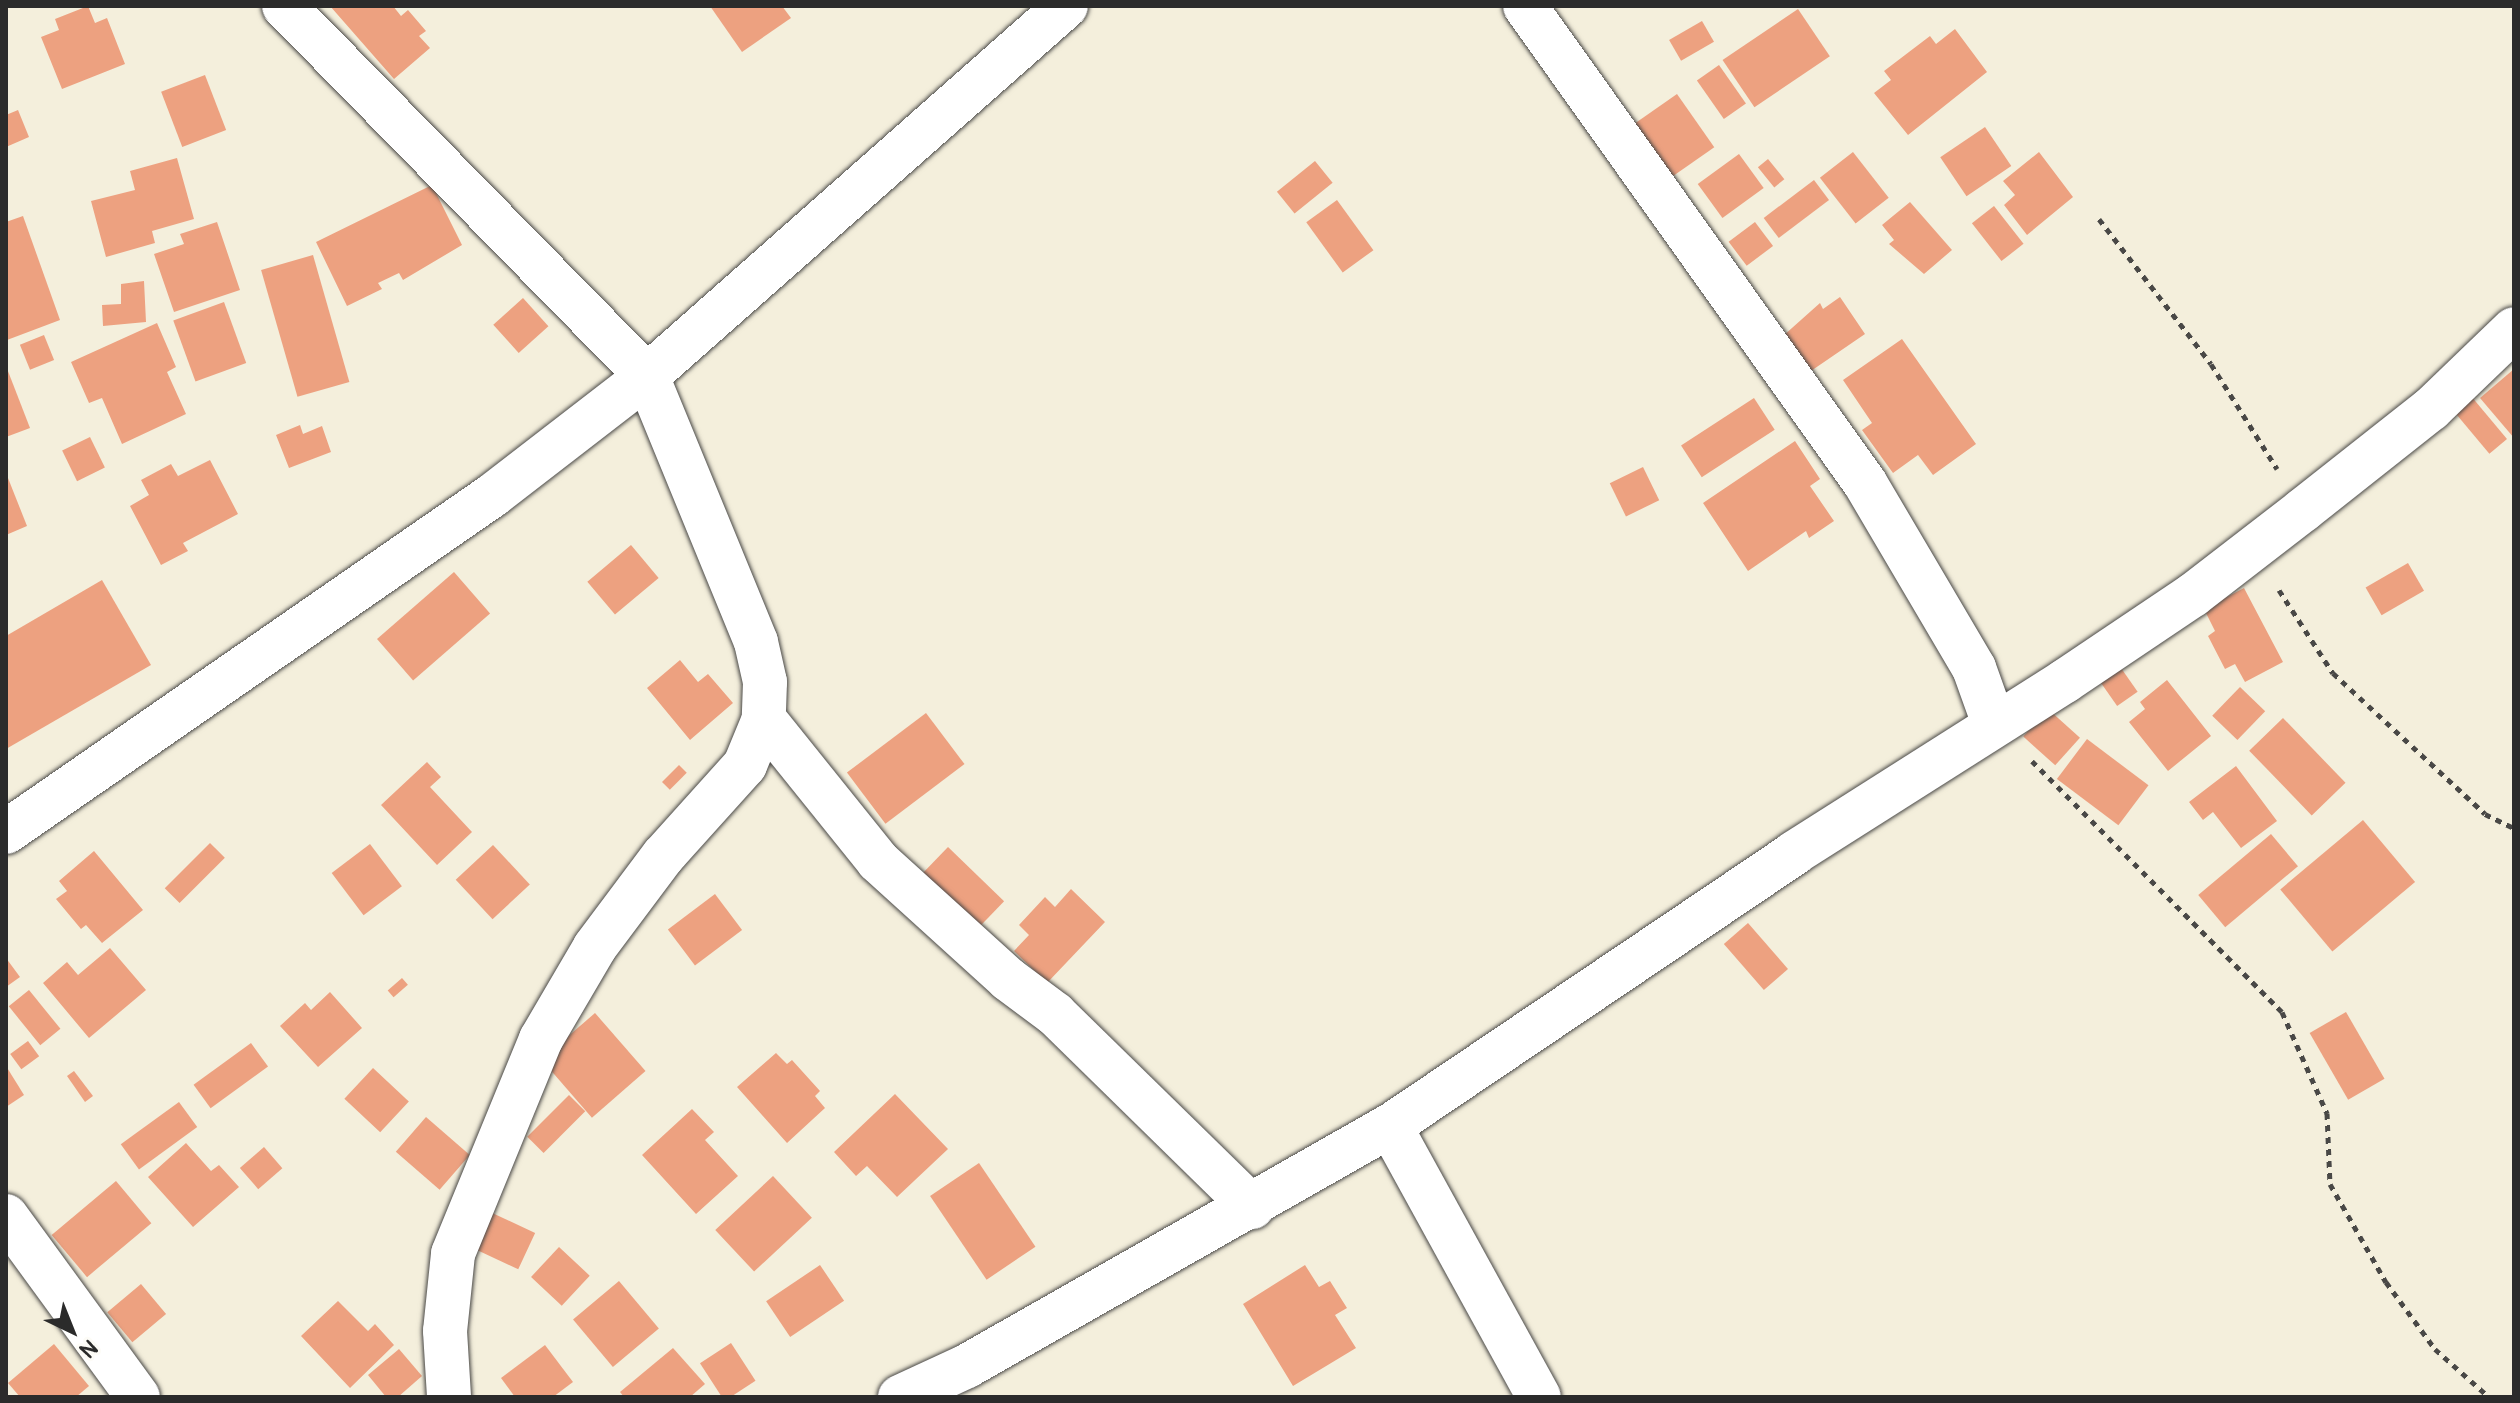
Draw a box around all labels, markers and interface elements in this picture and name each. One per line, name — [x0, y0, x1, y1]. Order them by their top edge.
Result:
north arrow — [32, 1291, 112, 1371]
text: N — [73, 1333, 103, 1364]

